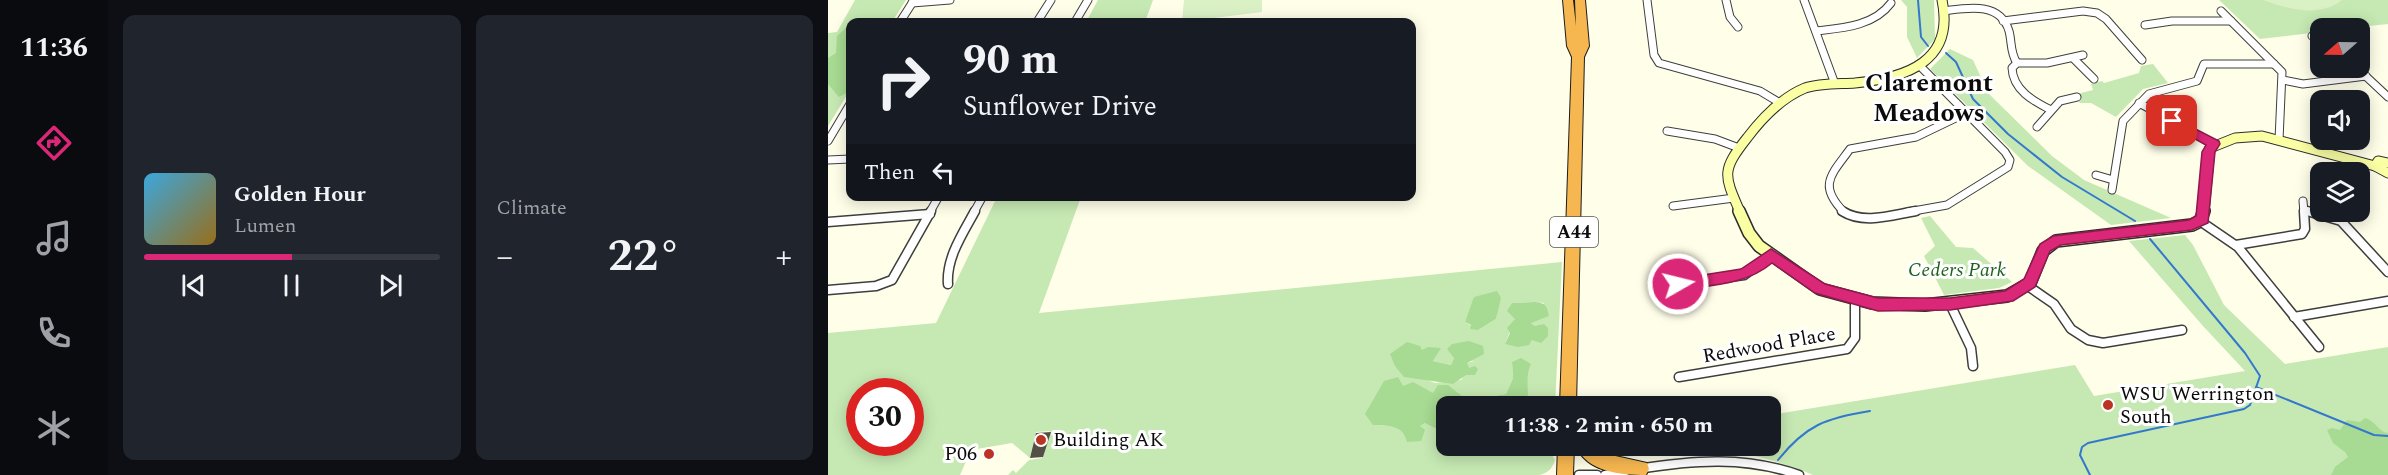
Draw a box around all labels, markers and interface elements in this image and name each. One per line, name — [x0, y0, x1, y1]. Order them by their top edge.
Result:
north arrow — [2310, 18, 2370, 78]
map controls — [2310, 18, 2370, 222]
text: 11:36 — [20, 27, 88, 69]
text: 90 m — [963, 29, 1058, 92]
icon: right — [864, 42, 942, 120]
district label: Claremont Meadows — [1865, 63, 1993, 133]
text: Sunflower Drive — [963, 86, 1157, 128]
button: sound — [2310, 90, 2370, 150]
pin — [2146, 95, 2197, 146]
icon: arrive — [2155, 104, 2188, 137]
icon: directions — [33, 122, 75, 164]
text: Then — [864, 156, 915, 189]
icon: left — [927, 156, 960, 189]
button: layers — [2310, 162, 2370, 222]
text: Golden Hour — [234, 178, 366, 211]
text: Climate — [497, 193, 567, 223]
text: Lumen — [234, 211, 296, 241]
icon: music — [33, 217, 75, 259]
road number: A44 — [1550, 217, 1598, 247]
text: 22° — [608, 222, 681, 291]
text: − — [497, 232, 513, 282]
text: + — [776, 232, 792, 282]
position arrow — [1646, 252, 1710, 316]
park label: Ceders Park — [1908, 255, 2007, 285]
icon: previous — [177, 269, 210, 302]
icon: pause — [275, 269, 308, 302]
icon: next — [374, 269, 407, 302]
icon: phone — [33, 312, 75, 354]
street label: Redwood Place — [1700, 319, 1838, 371]
speed limit sign: 30 — [846, 378, 924, 456]
place label: WSU Werrington South — [2120, 379, 2274, 432]
marker: WSU Werrington South — [2101, 398, 2115, 412]
icon: climate — [33, 407, 75, 449]
text: 11:38 · 2 min · 650 m — [1504, 409, 1713, 442]
place label: Building AK — [1053, 425, 1164, 455]
marker: Building AK — [1034, 433, 1048, 447]
place label: P06 — [944, 439, 977, 469]
marker: P06 — [982, 447, 996, 461]

